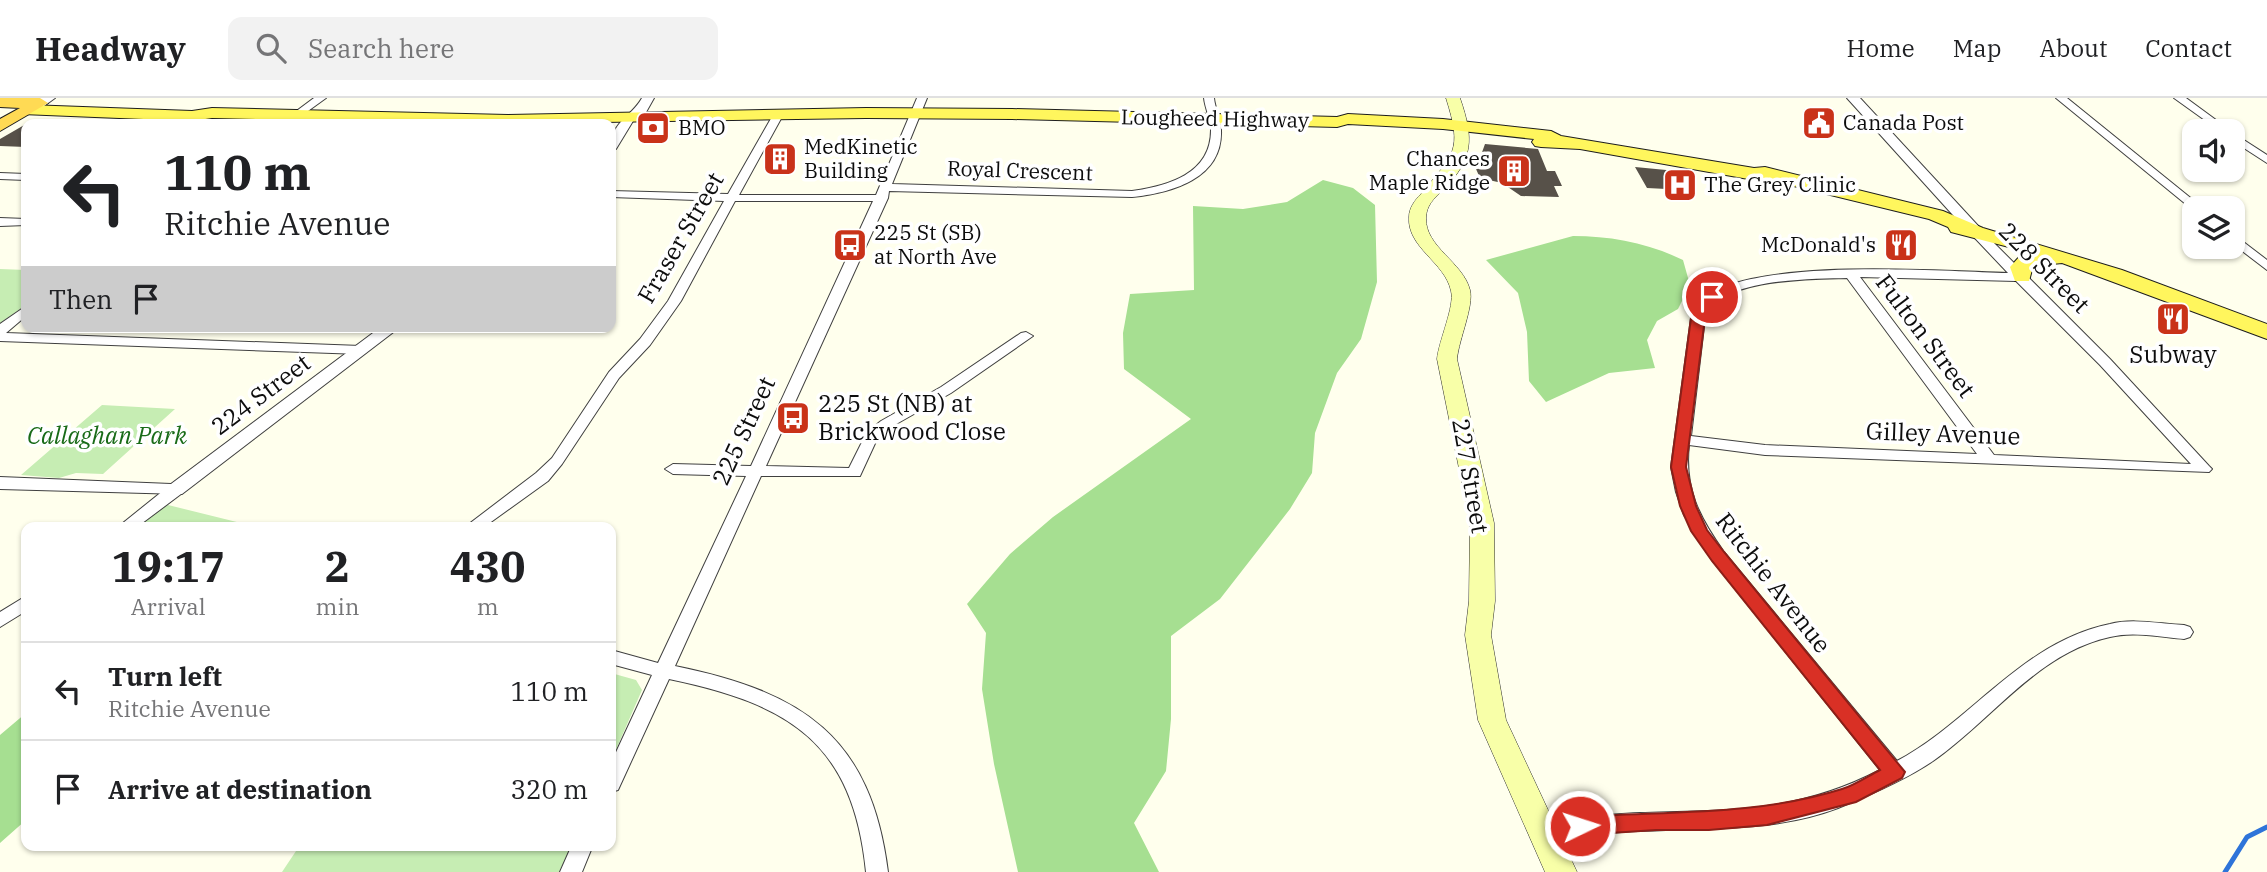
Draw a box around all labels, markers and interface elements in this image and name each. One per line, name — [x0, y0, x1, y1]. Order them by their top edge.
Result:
search box — [228, 17, 718, 80]
text: Headway — [35, 27, 186, 70]
icon: search — [252, 29, 290, 67]
text: Search here — [308, 31, 454, 65]
text: Home — [1847, 32, 1915, 64]
text: Map — [1953, 32, 2001, 64]
text: About — [2039, 32, 2107, 64]
text: Contact — [2145, 32, 2232, 64]
street label: Lougheed Highway — [1121, 102, 1310, 134]
public building icon: Canada Post — [1800, 104, 1838, 142]
place label: Canada Post — [1843, 108, 1964, 136]
bank icon: BMO — [634, 109, 672, 147]
place label: BMO — [678, 113, 725, 141]
map controls — [2182, 119, 2245, 259]
button: sound — [2182, 119, 2245, 182]
place label: MedKinetic Building — [804, 132, 918, 184]
text: 110 m — [164, 140, 311, 203]
building icon: MedKinetic Building — [761, 140, 799, 178]
place label: Chances Maple Ridge — [1369, 144, 1490, 196]
icon: left — [49, 147, 140, 238]
building icon: Chances Maple Ridge — [1495, 152, 1533, 190]
street label: Royal Crescent — [947, 153, 1093, 187]
street label: Fraser Street — [630, 166, 731, 309]
hospital icon: The Grey Clinic — [1661, 166, 1699, 204]
place label: The Grey Clinic — [1704, 170, 1856, 198]
button: layers — [2182, 196, 2245, 259]
text: Ritchie Avenue — [164, 202, 391, 244]
street label: 228 Street — [1992, 215, 2097, 320]
place label: 225 St (SB) at North Ave — [874, 218, 997, 270]
bus stop icon: 225 St (SB) at North Ave — [831, 226, 869, 264]
restaurant icon: McDonald's — [1882, 226, 1920, 264]
place label: McDonald's — [1761, 230, 1876, 258]
pin — [1682, 267, 1742, 327]
street label: Fulton Street — [1869, 267, 1983, 404]
icon: arrive — [1693, 278, 1731, 316]
icon: arrive — [127, 280, 165, 318]
text: Then — [49, 282, 113, 316]
restaurant icon: Subway — [2154, 300, 2192, 338]
place label: Subway — [2129, 338, 2217, 370]
street label: 224 Street — [204, 346, 316, 442]
street label: 225 Street — [704, 371, 782, 490]
place label: 225 St (NB) at Brickwood Close — [818, 387, 1006, 447]
bus stop icon: 225 St (NB) at Brickwood Close — [774, 399, 812, 437]
street label: Gilley Avenue — [1865, 414, 2021, 452]
street label: 227 Street — [1445, 416, 1497, 536]
park label: Callaghan Park — [27, 419, 187, 451]
street label: Ritchie Avenue — [1709, 506, 1839, 659]
text: 19:17 — [111, 539, 225, 594]
text: 2 — [325, 539, 350, 594]
text: 430 — [450, 539, 525, 594]
text: Arrival — [131, 591, 206, 621]
text: min — [316, 591, 359, 621]
text: m — [477, 591, 499, 621]
text: Turn left — [108, 659, 222, 693]
icon: left — [49, 672, 87, 710]
text: 110 m — [510, 674, 588, 708]
text: Ritchie Avenue — [108, 693, 271, 723]
icon: arrive — [49, 770, 87, 808]
text: Arrive at destination — [108, 772, 372, 806]
text: 320 m — [510, 772, 588, 806]
position arrow — [1543, 789, 1617, 863]

